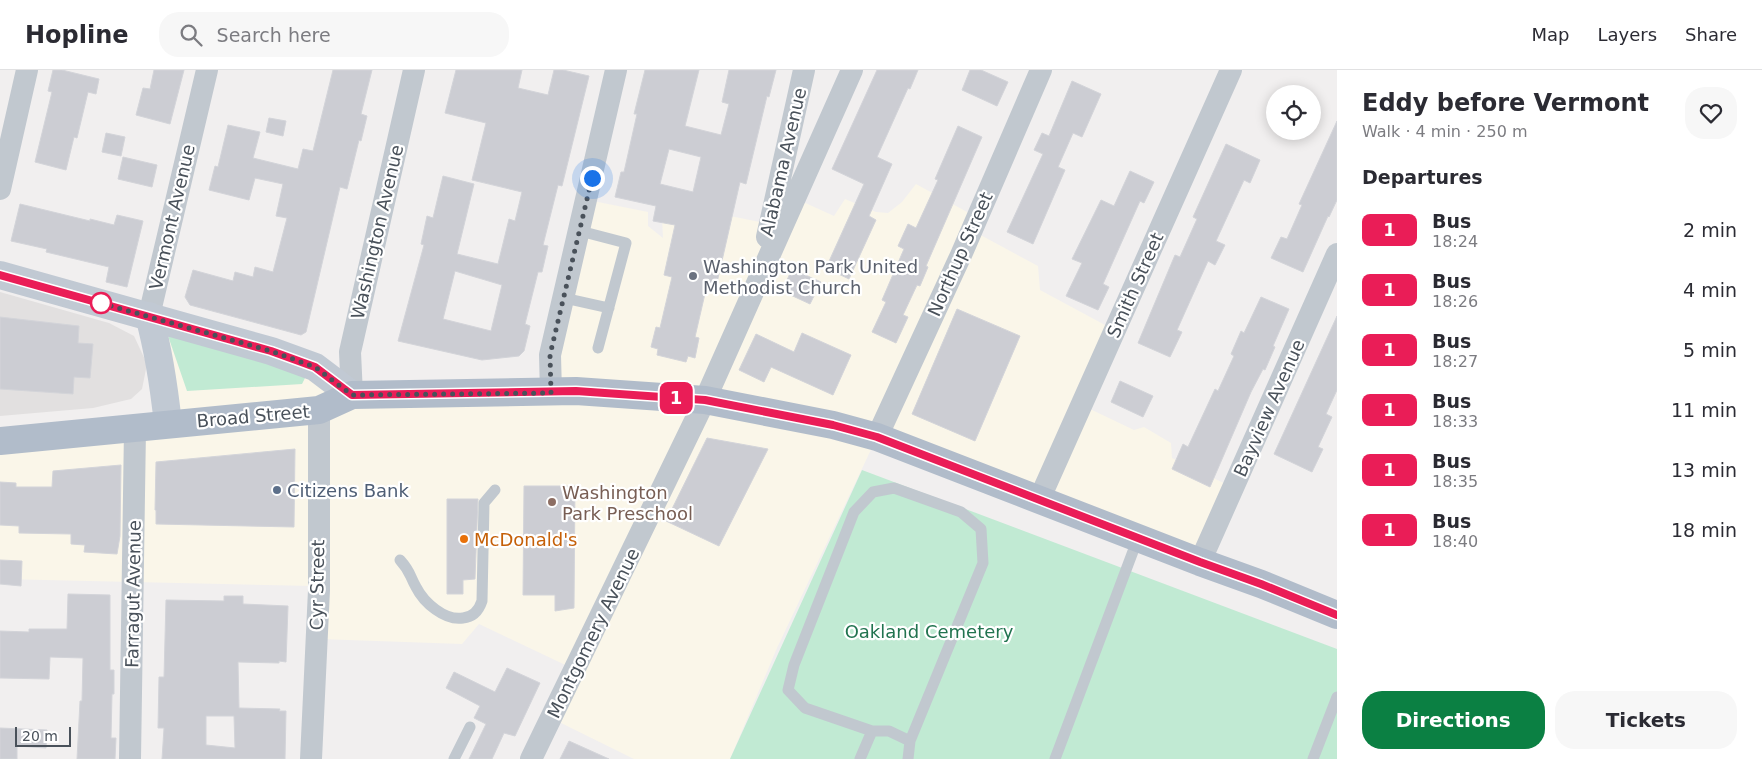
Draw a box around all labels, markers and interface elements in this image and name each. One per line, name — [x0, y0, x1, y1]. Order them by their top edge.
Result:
search box — [159, 12, 509, 57]
text: Hopline — [25, 21, 129, 49]
icon: search — [177, 21, 205, 49]
text: Search here — [217, 24, 331, 46]
text: Map — [1531, 24, 1569, 45]
text: Layers — [1597, 24, 1657, 45]
text: Share — [1685, 24, 1737, 45]
map controls — [1266, 85, 1321, 140]
button: locate — [1266, 85, 1321, 140]
street label: Alabama Avenue — [756, 86, 810, 238]
button: heart — [1685, 87, 1737, 139]
text: Eddy before Vermont — [1362, 89, 1649, 117]
text: Walk · 4 min · 250 m — [1362, 122, 1527, 141]
street label: Vermont Avenue — [145, 142, 199, 292]
street label: Washington Avenue — [347, 143, 407, 321]
your location — [580, 166, 605, 191]
text: Departures — [1362, 166, 1483, 188]
street label: Northup Street — [923, 189, 997, 319]
text: Bus — [1432, 210, 1471, 232]
text: 1 — [1383, 219, 1396, 240]
text: 2 min — [1683, 219, 1737, 241]
street label: Smith Street — [1102, 229, 1168, 341]
text: 18:24 — [1432, 232, 1478, 251]
place label: Washington Park United Methodist Church — [703, 256, 918, 298]
marker: Washington Park United Methodist Church — [687, 270, 699, 282]
text: Bus — [1432, 270, 1471, 292]
text: 1 — [1383, 279, 1396, 300]
text: 4 min — [1683, 279, 1737, 301]
unlabelled marker — [90, 292, 112, 314]
text: 18:26 — [1432, 292, 1478, 311]
text: Bus — [1432, 330, 1471, 352]
street label: Bayview Avenue — [1229, 336, 1309, 480]
text: 1 — [1383, 339, 1396, 360]
text: 5 min — [1683, 339, 1737, 361]
text: 18:27 — [1432, 352, 1478, 371]
line badge: 1 — [660, 382, 692, 414]
text: 1 — [670, 387, 682, 408]
text: Bus — [1432, 390, 1471, 412]
text: 1 — [1383, 399, 1396, 420]
text: 11 min — [1671, 399, 1737, 421]
street label: Broad Street — [196, 401, 310, 431]
text: 18:33 — [1432, 412, 1478, 431]
text: Bus — [1432, 450, 1471, 472]
text: 1 — [1383, 459, 1396, 480]
text: 13 min — [1671, 459, 1737, 481]
text: 18:35 — [1432, 472, 1478, 491]
place label: Citizens Bank — [287, 480, 409, 501]
place label: Washington Park Preschool — [562, 482, 693, 524]
marker: Citizens Bank — [271, 484, 283, 496]
marker: Washington Park Preschool — [546, 496, 558, 508]
text: Bus — [1432, 510, 1471, 532]
text: 1 — [1383, 519, 1396, 540]
text: 18 min — [1671, 519, 1737, 541]
street label: Farragut Avenue — [121, 520, 145, 668]
place label: McDonald's — [474, 529, 578, 550]
text: 18:40 — [1432, 532, 1478, 551]
marker: McDonald's — [458, 533, 470, 545]
street label: Cyr Street — [306, 539, 328, 631]
street label: Montgomery Avenue — [543, 544, 643, 722]
park label: Oakland Cemetery — [845, 621, 1014, 642]
button: Directions — [1362, 691, 1545, 749]
button: Tickets — [1555, 691, 1737, 749]
scale bar — [15, 724, 71, 747]
text: 20 m — [22, 728, 58, 744]

